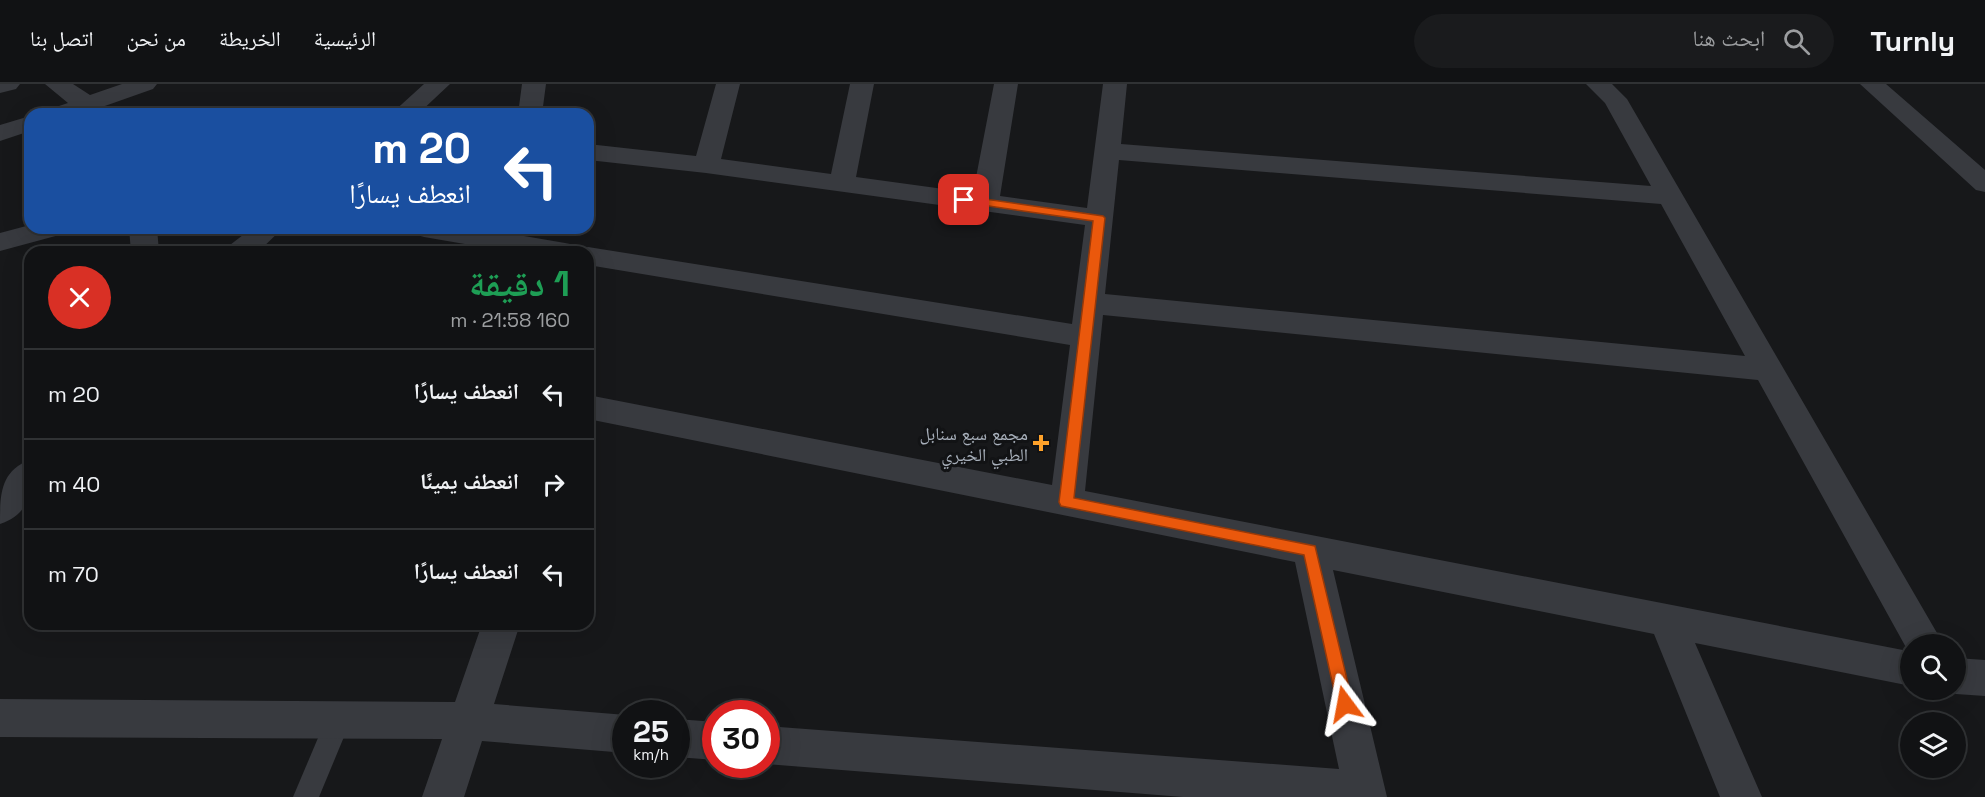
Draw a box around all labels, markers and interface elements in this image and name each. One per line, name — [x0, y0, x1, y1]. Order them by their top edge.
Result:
search box — [1414, 14, 1834, 68]
text: Turnly — [1870, 23, 1955, 59]
text: ابحث هنا — [1693, 24, 1765, 52]
text: اتصل بنا — [30, 25, 94, 52]
text: من نحن — [127, 25, 186, 52]
text: الخريطة — [219, 25, 281, 52]
text: الرئيسية — [314, 25, 376, 52]
icon: search — [1780, 25, 1813, 58]
text: 20 m — [372, 122, 471, 175]
icon: left — [492, 132, 570, 210]
pin — [938, 174, 989, 225]
text: انعطف يسارًا — [349, 176, 471, 211]
icon: arrive — [947, 183, 980, 216]
text: 1 دقيقة — [469, 261, 570, 307]
button: close — [48, 266, 111, 329]
text: 160 m · 21:58 — [450, 307, 570, 333]
text: انعطف يسارًا — [414, 377, 519, 405]
icon: left — [537, 378, 570, 411]
text: 20 m — [48, 380, 100, 408]
place label: مجمع سبع سنابل الطبي الخيري — [920, 422, 1028, 469]
marker: مجمع سبع سنابل الطبي الخيري — [1032, 434, 1050, 452]
text: انعطف يمينًا — [420, 467, 519, 495]
icon: right — [537, 468, 570, 501]
text: 40 m — [48, 470, 100, 498]
text: انعطف يسارًا — [414, 557, 519, 585]
icon: left — [537, 558, 570, 591]
text: 70 m — [48, 560, 99, 588]
map controls — [1900, 634, 1966, 778]
button: search — [1900, 634, 1966, 700]
position arrow — [1313, 672, 1377, 736]
speed limit sign: 30 — [702, 700, 780, 778]
text: 25 — [633, 712, 669, 751]
button: layers — [1900, 712, 1966, 778]
text: km/h — [633, 745, 669, 764]

